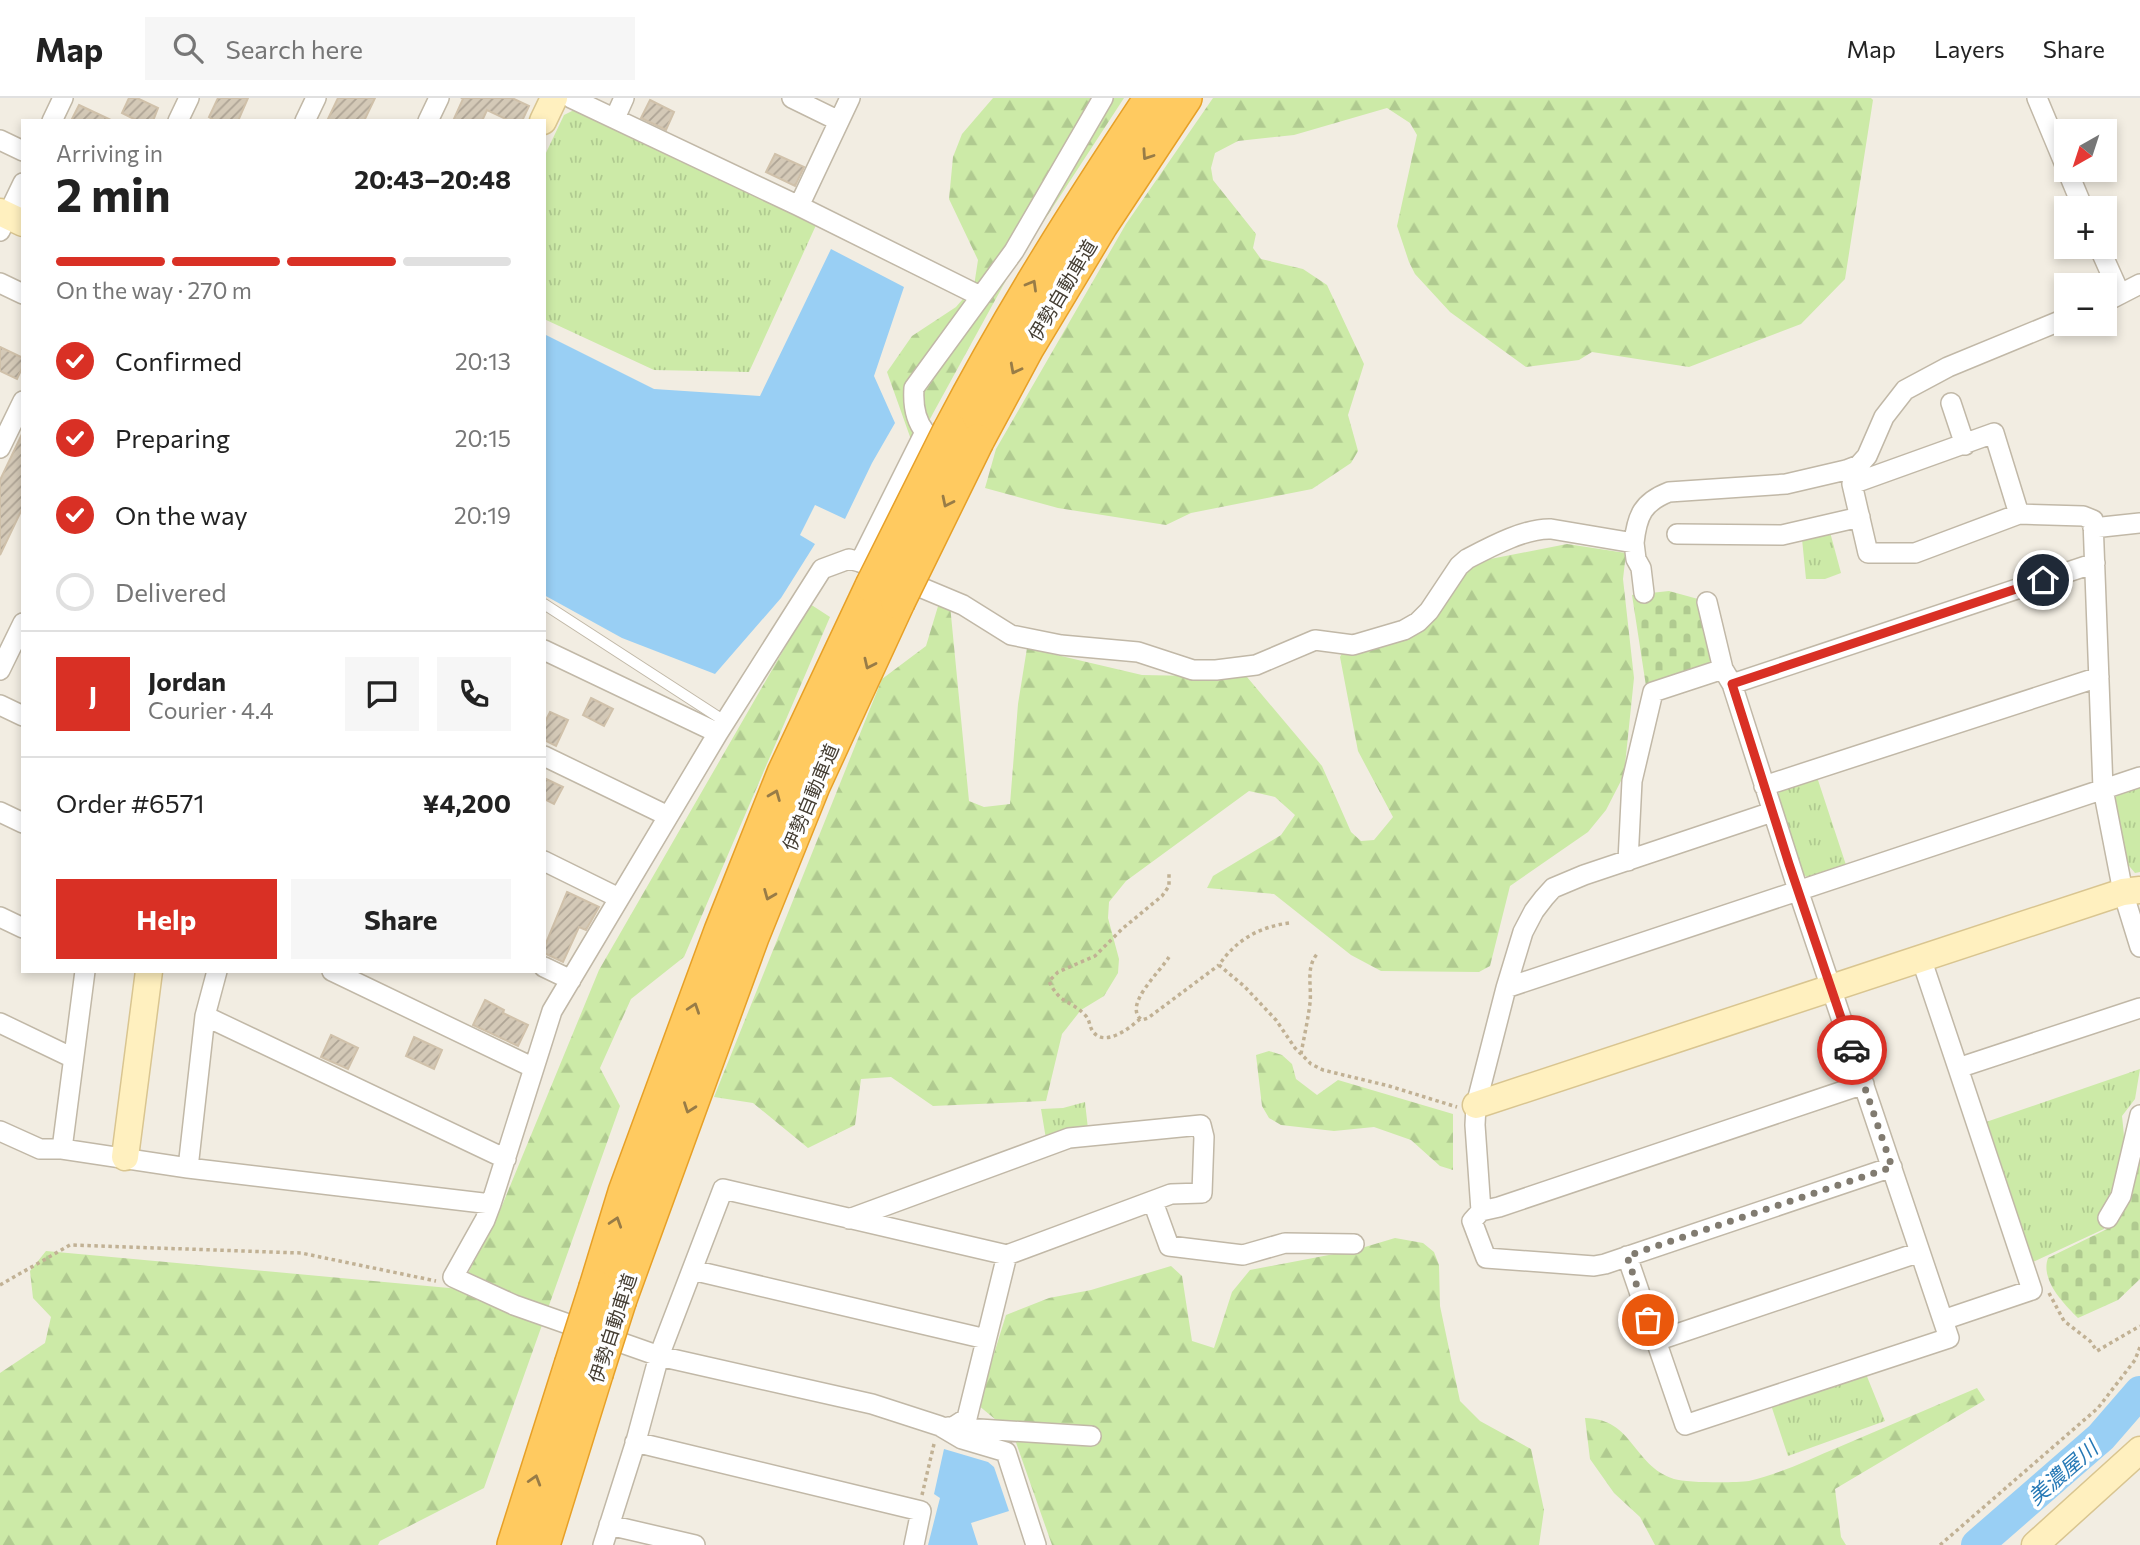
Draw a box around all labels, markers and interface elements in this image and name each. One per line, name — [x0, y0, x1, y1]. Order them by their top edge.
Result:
search box — [145, 17, 635, 80]
text: Map — [35, 28, 103, 69]
icon: search — [169, 29, 207, 67]
text: Search here — [225, 33, 363, 64]
text: Map — [1847, 34, 1896, 63]
text: Layers — [1934, 34, 2005, 63]
text: Share — [2043, 34, 2105, 63]
north arrow — [2054, 119, 2118, 182]
map controls — [2054, 119, 2117, 336]
text: Arriving in — [56, 139, 163, 167]
one-way arrow — [1143, 147, 1156, 160]
text: 20:43–20:48 — [354, 163, 511, 194]
text: 2 min — [56, 165, 171, 221]
button: + — [2054, 196, 2117, 259]
street label: 伊勢自動車道 — [1023, 235, 1101, 345]
button: − — [2054, 273, 2117, 336]
text: On the way · 270 m — [56, 276, 252, 304]
one-way arrow — [1023, 280, 1036, 293]
icon: check — [56, 342, 94, 380]
text: Confirmed — [115, 345, 242, 376]
text: 20:13 — [455, 347, 511, 375]
one-way arrow — [1010, 362, 1024, 375]
icon: check — [56, 419, 94, 457]
text: Preparing — [115, 422, 230, 453]
text: 20:15 — [455, 424, 511, 452]
one-way arrow — [941, 495, 955, 507]
icon: check — [56, 496, 94, 534]
text: On the way — [115, 499, 248, 530]
text: 20:19 — [454, 501, 511, 529]
pin — [2013, 550, 2073, 610]
icon: home — [2024, 561, 2062, 599]
text: Delivered — [115, 576, 226, 607]
button: chat — [345, 657, 419, 731]
button: phone — [437, 657, 511, 731]
one-way arrow — [863, 657, 877, 669]
text: Jordan — [148, 665, 226, 696]
text: J — [89, 679, 97, 710]
text: Courier · 4.4 — [148, 696, 274, 724]
street label: 伊勢自動車道 — [777, 740, 843, 854]
text: Order #6571 — [56, 787, 205, 818]
text: ¥4,200 — [423, 787, 511, 818]
one-way arrow — [767, 790, 781, 802]
button: Help — [56, 879, 277, 959]
button: Share — [291, 879, 511, 959]
one-way arrow — [763, 889, 777, 901]
one-way arrow — [686, 1002, 700, 1014]
courier — [1817, 1015, 1887, 1085]
icon: car — [1833, 1031, 1871, 1069]
one-way arrow — [683, 1102, 697, 1114]
one-way arrow — [608, 1216, 622, 1228]
street label: 伊勢自動車道 — [583, 1270, 641, 1386]
pin — [1618, 1290, 1678, 1350]
icon: bag — [1629, 1301, 1667, 1339]
water label: 美濃屋川 — [2022, 1434, 2103, 1509]
one-way arrow — [526, 1474, 541, 1486]

